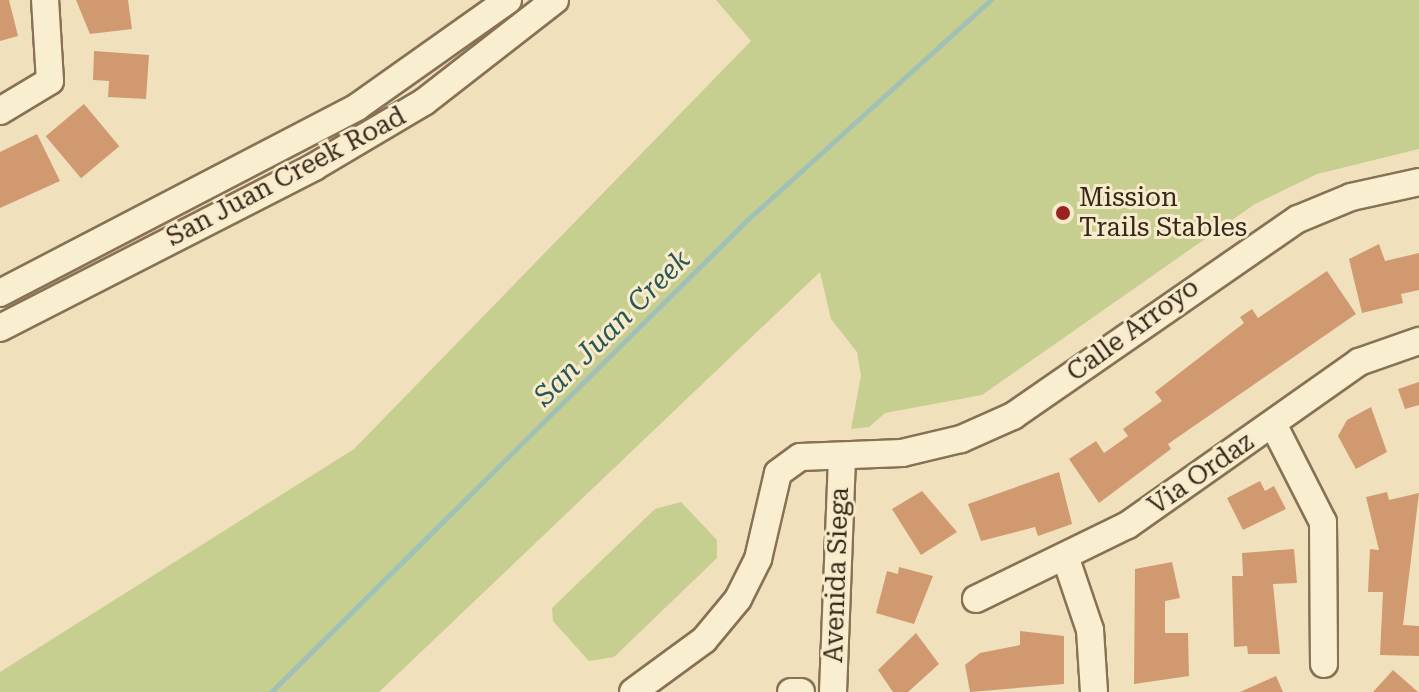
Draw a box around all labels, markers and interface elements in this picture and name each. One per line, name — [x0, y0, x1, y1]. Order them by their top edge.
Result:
street label: San Juan Creek Road — [161, 101, 411, 253]
place label: Mission Trails Stables — [1079, 182, 1247, 244]
marker: Mission Trails Stables — [1054, 204, 1072, 222]
water label: San Juan Creek — [527, 243, 697, 413]
street label: Calle Arroyo — [1061, 272, 1205, 388]
street label: Via Ordaz — [1142, 426, 1260, 522]
street label: Avenida Siega — [818, 487, 856, 663]

